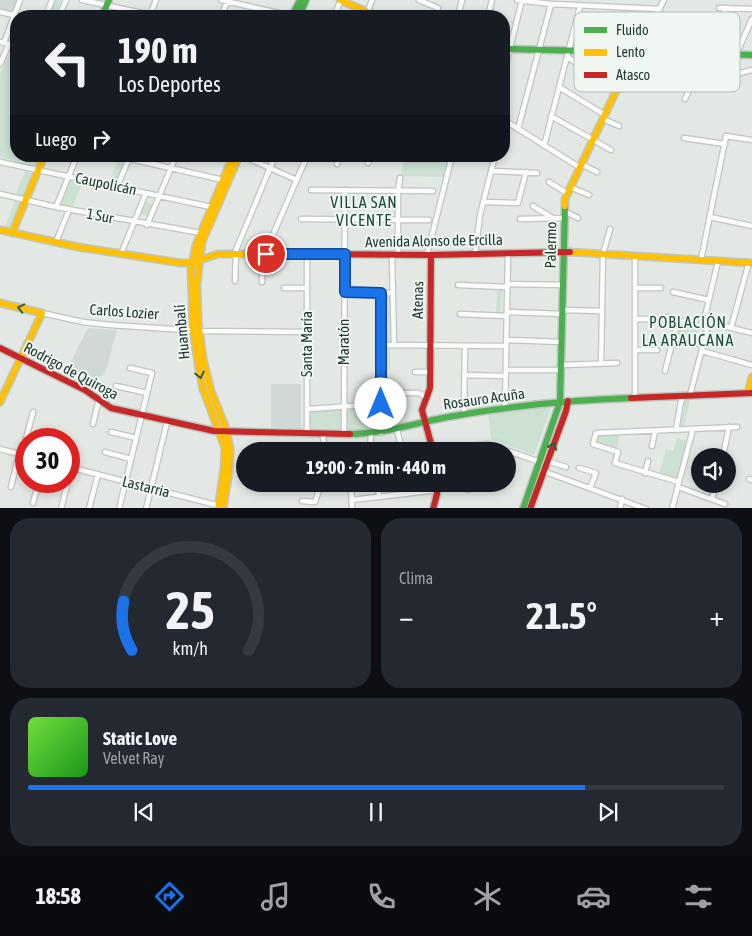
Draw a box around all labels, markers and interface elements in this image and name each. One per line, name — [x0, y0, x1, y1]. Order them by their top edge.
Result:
legend — [574, 12, 740, 92]
text: Fluido — [616, 22, 649, 38]
icon: left — [35, 30, 100, 95]
text: 190 m — [118, 30, 197, 70]
text: Lento — [616, 44, 645, 60]
text: Atasco — [616, 67, 650, 83]
text: Los Deportes — [118, 71, 221, 97]
icon: right — [87, 125, 115, 153]
text: Luego — [35, 128, 77, 150]
street label: Caupolicán — [74, 169, 138, 198]
district label: VILLA SAN VICENTE — [330, 193, 398, 229]
street label: 1 Sur — [85, 205, 116, 227]
street label: Palermo — [542, 221, 559, 269]
street label: Avenida Alonso de Ercilla — [365, 231, 503, 250]
pin — [245, 233, 287, 275]
icon: arrive — [252, 240, 280, 268]
street label: Atenas — [409, 281, 426, 319]
street label: Carlos Lozier — [89, 301, 160, 322]
one-way arrow — [17, 303, 26, 314]
street label: Huambalí — [171, 303, 192, 360]
street label: Santa María — [298, 311, 315, 377]
district label: POBLACIÓN LA ARAUCANA — [642, 313, 734, 349]
street label: Maratón — [335, 319, 352, 365]
street label: Rodrigo de Quiroga — [21, 338, 122, 403]
one-way arrow — [194, 371, 205, 380]
position arrow — [354, 377, 406, 429]
street label: Rosauro Acuña — [442, 384, 526, 413]
speed limit sign: 30 — [15, 428, 80, 493]
one-way arrow — [547, 443, 557, 451]
map controls — [691, 448, 736, 493]
button: sound — [691, 448, 736, 493]
text: 19:00 · 2 min · 440 m — [306, 456, 446, 478]
street label: Lastarria — [120, 472, 172, 501]
text: Clima — [399, 569, 433, 587]
text: 25 — [166, 580, 215, 640]
text: 21.5° — [526, 594, 597, 637]
text: − — [399, 600, 414, 632]
text: + — [709, 600, 724, 632]
text: km/h — [173, 638, 208, 659]
text: Static Love — [103, 727, 177, 749]
text: Velvet Ray — [103, 749, 164, 767]
icon: previous — [130, 798, 158, 826]
icon: pause — [362, 798, 390, 826]
icon: next — [594, 798, 622, 826]
icon: directions — [152, 879, 187, 914]
icon: music — [258, 879, 293, 914]
icon: phone — [364, 879, 399, 914]
icon: climate — [470, 879, 505, 914]
icon: car — [576, 879, 611, 914]
icon: filters — [681, 879, 716, 914]
text: 18:58 — [35, 883, 81, 909]

